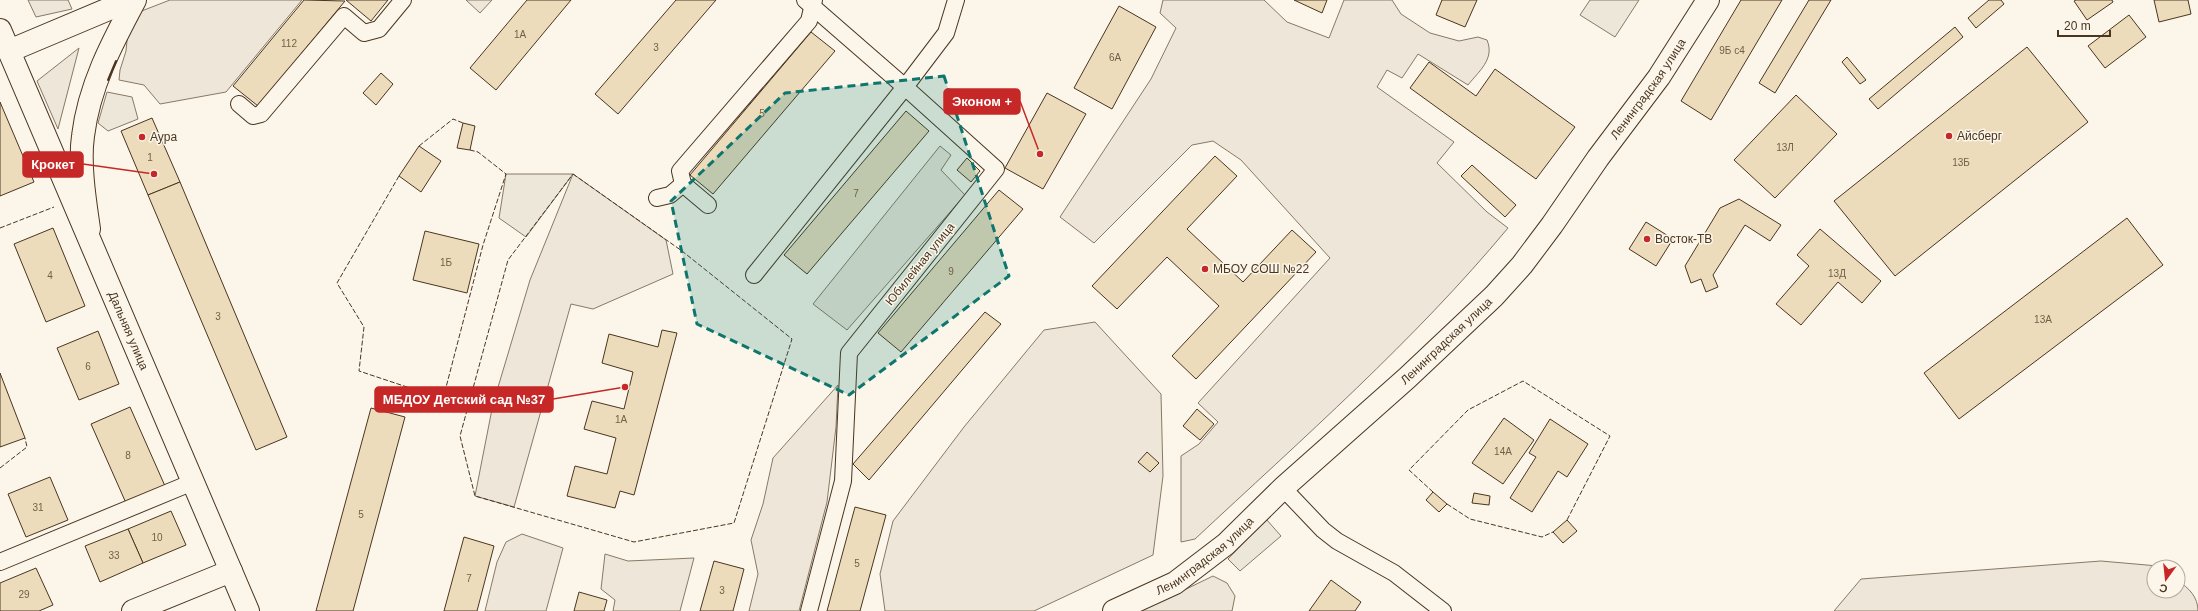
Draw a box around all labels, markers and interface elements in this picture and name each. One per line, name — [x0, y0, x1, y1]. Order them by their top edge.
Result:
scale bar — [2058, 12, 2110, 38]
text: 20 m — [2064, 19, 2091, 33]
house number: 1А — [514, 29, 526, 40]
street label: Ленинградская улица — [1608, 36, 1689, 142]
house number: 112 — [281, 38, 297, 49]
house number: 3 — [653, 42, 659, 53]
house number: 9Б с4 — [1719, 45, 1745, 56]
house number: 6А — [1109, 52, 1121, 63]
callout: Эконом + — [944, 89, 1020, 114]
text: Эконом + — [952, 94, 1012, 109]
house number: 5 — [759, 108, 765, 119]
place label: Айсберг — [1957, 129, 2003, 143]
place label: Аура — [150, 130, 177, 144]
marker: Айсберг — [1944, 131, 1954, 141]
marker: Аура — [137, 132, 147, 142]
house number: 13Л — [1776, 142, 1794, 153]
callout: Крокет — [23, 152, 83, 177]
house number: 1 — [147, 152, 153, 163]
text: Крокет — [31, 157, 75, 172]
house number: 13Б — [1952, 157, 1970, 168]
house number: 7 — [853, 188, 859, 199]
street label: Юбилейная улица — [882, 220, 958, 308]
place label: Восток-ТВ — [1655, 232, 1712, 246]
marker: Восток-ТВ — [1642, 234, 1652, 244]
house number: 1Б — [440, 257, 452, 268]
place label: МБОУ СОШ №22 — [1213, 262, 1309, 276]
marker: МБОУ СОШ №22 — [1200, 264, 1210, 274]
house number: 9 — [948, 266, 954, 277]
house number: 13Д — [1828, 268, 1846, 279]
house number: 4 — [47, 270, 53, 281]
street label: Дальняя улица — [105, 289, 151, 372]
street label: Ленинградская улица — [1398, 294, 1495, 387]
house number: 3 — [215, 311, 221, 322]
house number: 13А — [2034, 314, 2052, 325]
house number: 6 — [85, 361, 91, 372]
callout: МБДОУ Детский сад №37 — [375, 387, 553, 412]
text: МБДОУ Детский сад №37 — [383, 392, 545, 407]
house number: 1А — [615, 414, 627, 425]
house number: 14А — [1494, 446, 1512, 457]
house number: 8 — [125, 450, 131, 461]
house number: 31 — [32, 502, 44, 513]
house number: 5 — [358, 509, 364, 520]
street label: Ленинградская улица — [1154, 514, 1257, 598]
house number: 10 — [151, 532, 163, 543]
house number: 33 — [108, 550, 120, 561]
house number: 5 — [854, 558, 860, 569]
north arrow — [2146, 559, 2186, 599]
house number: 7 — [466, 573, 472, 584]
text: С — [2158, 582, 2169, 595]
house number: 3 — [719, 585, 725, 596]
house number: 29 — [18, 589, 30, 600]

